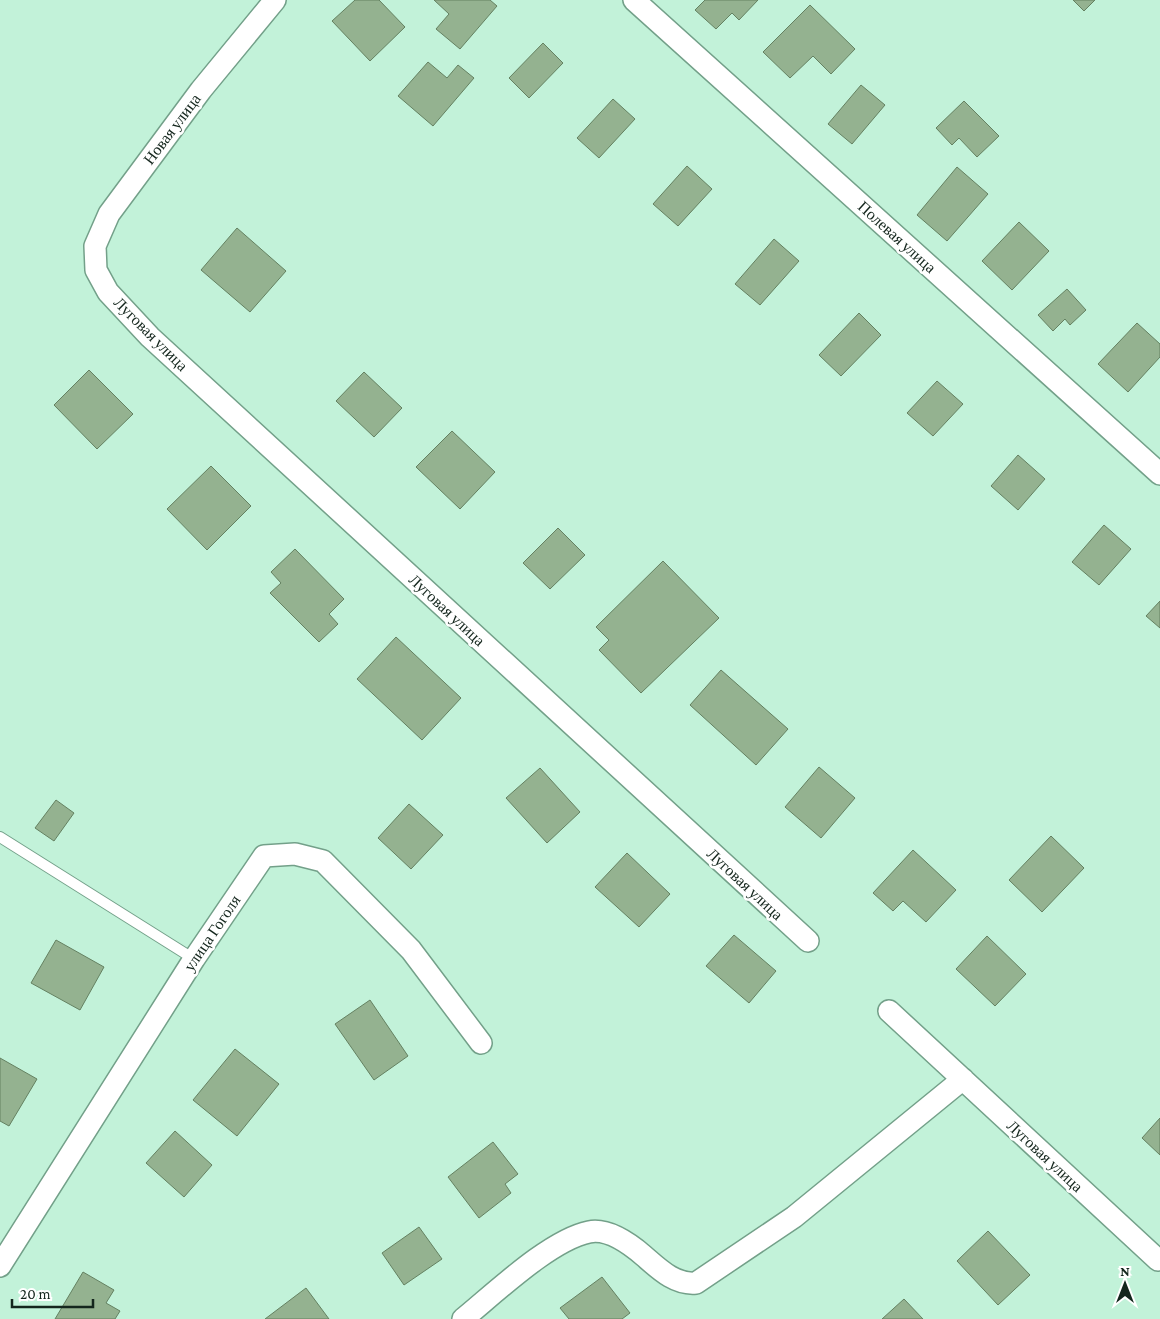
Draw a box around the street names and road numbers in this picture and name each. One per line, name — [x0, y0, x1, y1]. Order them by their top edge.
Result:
street label: Новая улица — [140, 90, 205, 168]
street label: Полевая улица — [854, 198, 939, 277]
street label: Луговая улица — [110, 294, 191, 375]
street label: Луговая улица — [405, 571, 488, 650]
street label: Луговая улица — [703, 845, 786, 924]
street label: улица Гоголя — [180, 891, 245, 975]
street label: Луговая улица — [1003, 1117, 1086, 1196]

